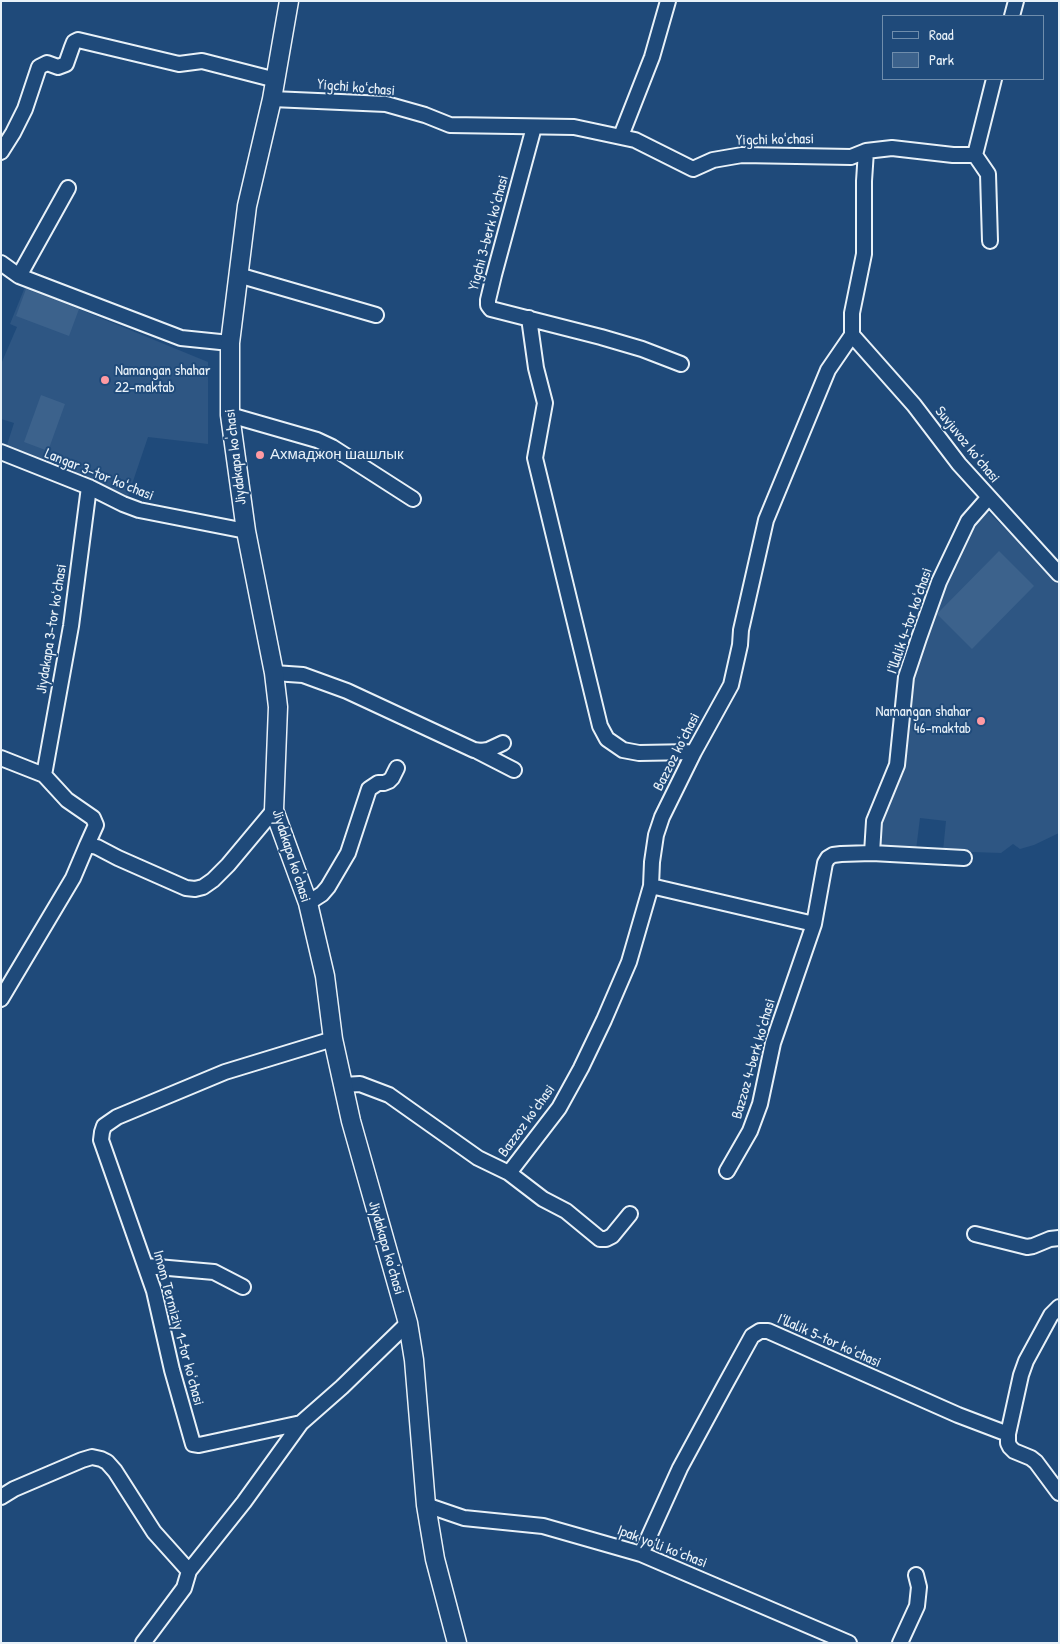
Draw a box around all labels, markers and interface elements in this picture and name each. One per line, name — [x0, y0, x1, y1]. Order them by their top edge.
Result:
legend — [882, 15, 1045, 80]
text: Road — [929, 24, 954, 45]
text: Park — [929, 49, 954, 70]
street label: Yigchi koʻchasi — [316, 76, 396, 100]
street label: Yigchi koʻchasi — [736, 130, 814, 150]
street label: Yigchi 3-berk koʻchasi — [465, 173, 513, 293]
place label: Namangan shahar 22-maktab — [115, 362, 210, 397]
marker: Namangan shahar 22-maktab — [99, 374, 111, 386]
street label: Suvjuvoz koʻchasi — [931, 403, 1003, 487]
street label: Jiydakapa ko'chasi — [221, 408, 251, 506]
street label: Langar 3-tor koʻchasi — [42, 445, 156, 505]
place label: Ахмаджон шашлык — [270, 446, 404, 464]
marker: Ахмаджон шашлык — [254, 449, 266, 461]
street label: Jiydakapa 3-tor koʻchasi — [33, 563, 71, 695]
street label: Iʻllalik 4-tor koʻchasi — [883, 566, 937, 676]
place label: Namangan shahar 46-maktab — [876, 703, 971, 738]
street label: Bazzoz koʻchasi — [650, 710, 704, 794]
marker: Namangan shahar 46-maktab — [975, 715, 987, 727]
street label: Jiydakapa ko'chasi — [267, 807, 315, 905]
street label: Bazzoz 4-berk koʻchasi — [728, 997, 780, 1121]
street label: Bazzoz koʻchasi — [495, 1081, 559, 1161]
street label: Jiydakapa ko'chasi — [364, 1199, 408, 1297]
street label: Imom Termiziy 1-tor koʻchasi — [149, 1248, 207, 1408]
street label: Iʻllalik 5-tor koʻchasi — [774, 1310, 884, 1372]
street label: Ipak yoʻli koʻchasi — [615, 1522, 709, 1572]

